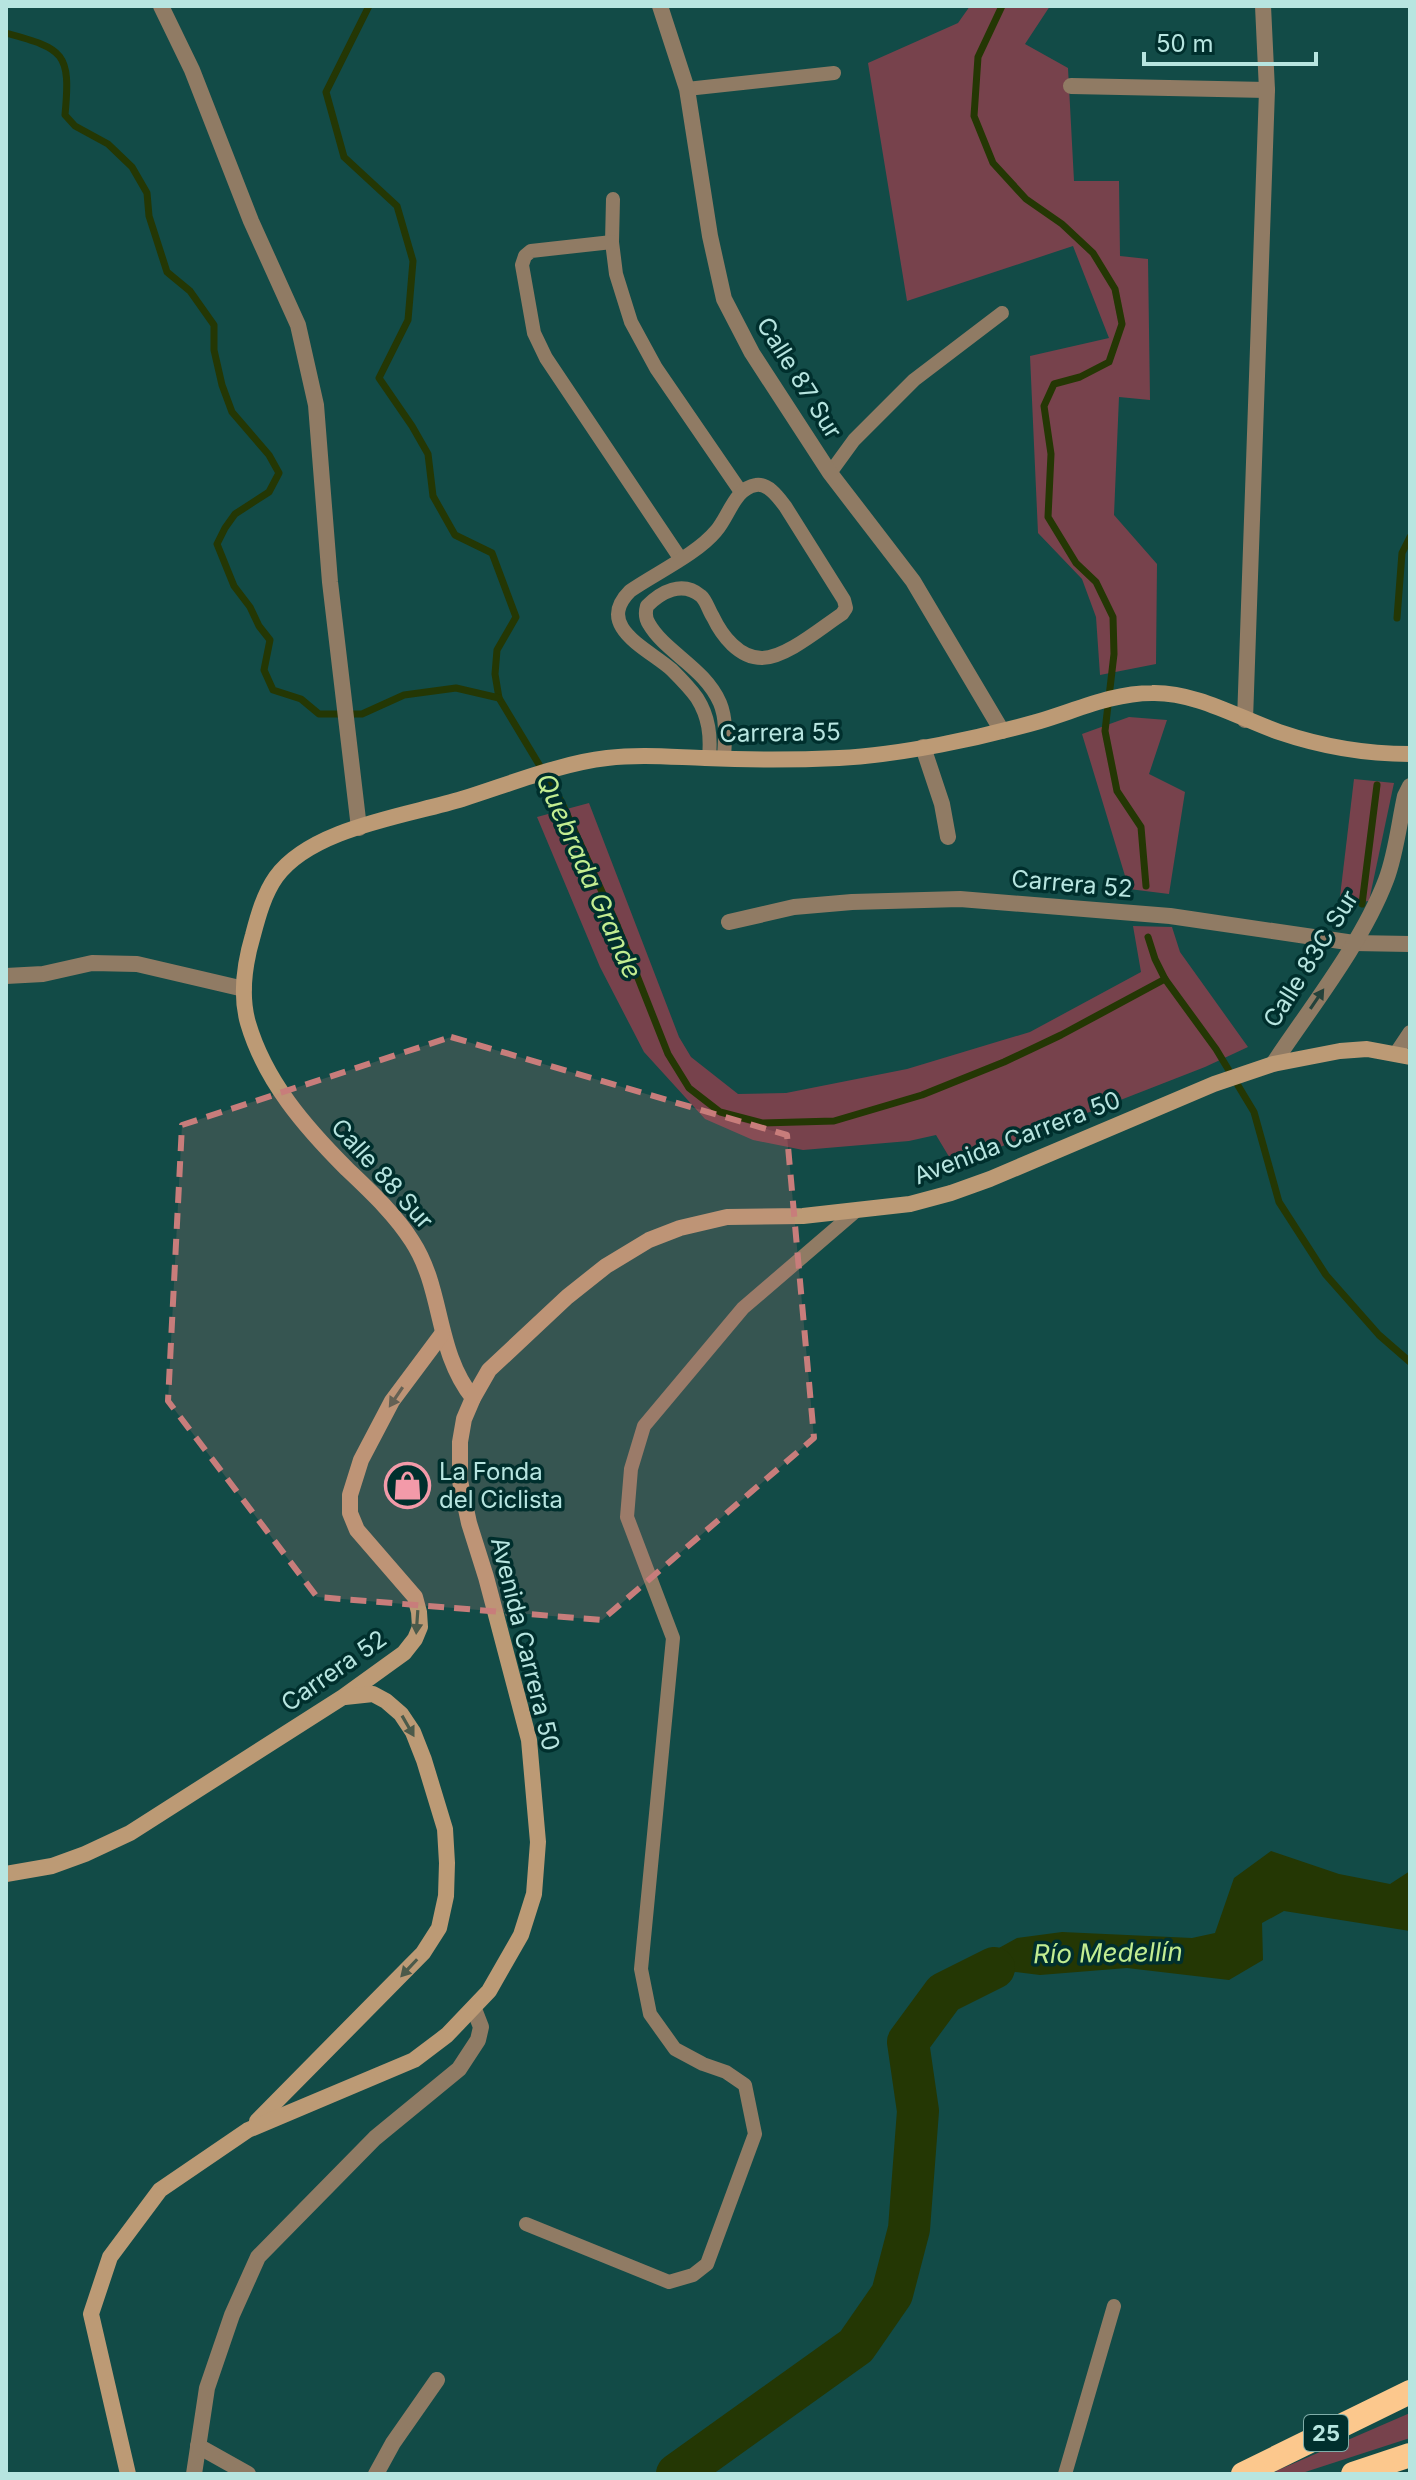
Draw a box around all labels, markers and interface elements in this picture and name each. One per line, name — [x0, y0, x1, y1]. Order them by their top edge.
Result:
scale bar — [1144, 16, 1316, 66]
text: 50 m — [1156, 29, 1214, 58]
street label: Calle 87 Sur — [751, 312, 848, 444]
street label: Carrera 55 — [719, 717, 841, 748]
water label: Quebrada Grande — [530, 768, 649, 983]
street label: Carrera 52 — [1010, 864, 1134, 903]
street label: Calle 83C Sur — [1257, 885, 1364, 1033]
one-way arrow — [1309, 988, 1324, 1009]
street label: Avenida Carrera 50 — [909, 1085, 1124, 1190]
street label: Calle 88 Sur — [325, 1113, 439, 1235]
one-way arrow — [389, 1386, 404, 1407]
place label: La Fonda del Ciclista — [439, 1457, 563, 1514]
shop icon: La Fonda del Ciclista — [384, 1462, 432, 1510]
street label: Avenida Carrera 50 — [485, 1534, 566, 1754]
one-way arrow — [410, 1610, 423, 1635]
street label: Carrera 52 — [276, 1624, 392, 1717]
one-way arrow — [401, 1714, 415, 1737]
water label: Río Medellín — [1033, 1936, 1183, 1969]
one-way arrow — [401, 1958, 419, 1977]
road number: 25 — [1304, 2415, 1348, 2451]

